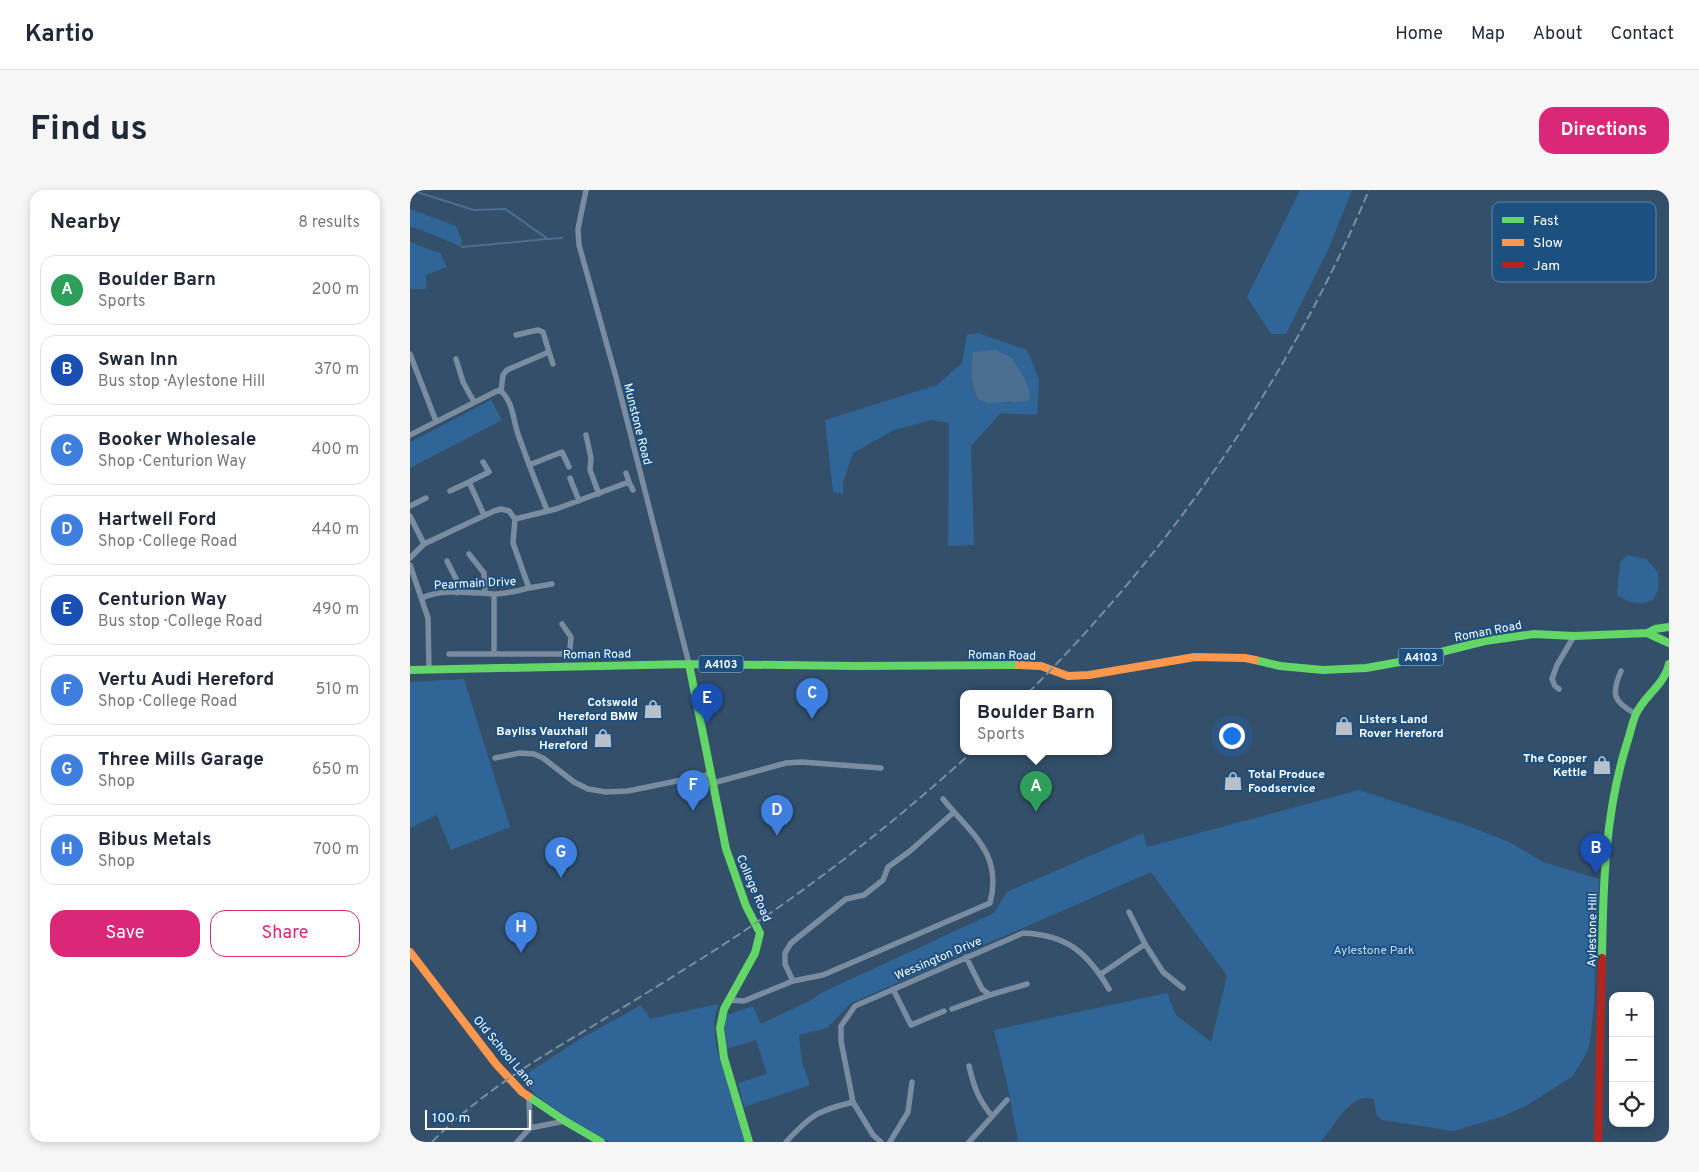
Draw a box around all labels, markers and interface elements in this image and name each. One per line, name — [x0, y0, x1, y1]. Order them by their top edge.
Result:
text: Kartio — [25, 20, 94, 50]
text: Home — [1395, 23, 1443, 46]
text: Map — [1471, 23, 1505, 46]
text: About — [1533, 23, 1582, 46]
text: Contact — [1610, 23, 1674, 46]
button: Directions — [1539, 107, 1669, 154]
text: Find us — [30, 108, 148, 152]
legend — [1492, 202, 1656, 282]
text: Nearby — [50, 209, 121, 236]
text: 8 results — [298, 213, 360, 233]
text: Fast — [1533, 213, 1559, 230]
text: Slow — [1533, 235, 1563, 252]
text: Jam — [1533, 258, 1560, 275]
text: Boulder Barn — [98, 268, 216, 292]
text: A — [61, 280, 73, 300]
text: 200 m — [311, 280, 359, 300]
text: Sports — [98, 292, 146, 312]
text: Swan Inn — [98, 348, 178, 372]
text: B — [61, 360, 73, 380]
text: 370 m — [314, 360, 359, 380]
text: Bus stop · Aylestone Hill — [98, 372, 265, 392]
street label: Munstone Road — [619, 382, 655, 467]
text: Booker Wholesale — [98, 428, 256, 452]
text: C — [62, 440, 72, 460]
text: 400 m — [311, 440, 359, 460]
text: Shop · Centurion Way — [98, 452, 246, 472]
text: Hartwell Ford — [98, 508, 217, 532]
text: D — [61, 520, 73, 540]
text: 440 m — [312, 520, 359, 540]
text: Shop · College Road — [98, 532, 237, 552]
street label: Pearmain Drive — [433, 574, 517, 594]
text: Centurion Way — [98, 588, 227, 612]
text: E — [62, 600, 72, 620]
text: 490 m — [312, 600, 359, 620]
text: Bus stop · College Road — [98, 612, 262, 632]
street label: Roman Road — [1453, 618, 1523, 646]
street label: Roman Road — [563, 646, 631, 664]
street label: Roman Road — [968, 647, 1036, 665]
road number: A4103 — [1398, 648, 1444, 666]
road number: A4103 — [698, 656, 744, 672]
text: Vertu Audi Hereford — [98, 668, 274, 692]
pin: C — [796, 678, 828, 719]
text: F — [62, 680, 72, 700]
text: 510 m — [316, 680, 359, 700]
pin: E — [691, 683, 723, 724]
popup — [960, 690, 1112, 755]
text: Shop · College Road — [98, 692, 237, 712]
place label: Cotswold Hereford BMW — [558, 695, 638, 725]
shop icon: Cotswold Hereford BMW — [642, 698, 664, 720]
text: Boulder Barn — [977, 701, 1095, 725]
place label: Listers Land Rover Hereford — [1359, 712, 1444, 742]
shop icon: Listers Land Rover Hereford — [1333, 715, 1355, 737]
your location — [1219, 723, 1245, 749]
place label: Bayliss Vauxhall Hereford — [496, 724, 588, 754]
text: Sports — [977, 725, 1025, 745]
shop icon: Bayliss Vauxhall Hereford — [592, 727, 614, 749]
text: Three Mills Garage — [98, 748, 264, 772]
place label: The Copper Kettle — [1523, 751, 1587, 781]
shop icon: The Copper Kettle — [1591, 754, 1613, 776]
text: G — [62, 760, 72, 780]
text: 650 m — [312, 760, 359, 780]
place label: Total Produce Foodservice — [1248, 767, 1325, 797]
pin: F — [677, 770, 709, 811]
shop icon: Total Produce Foodservice — [1222, 770, 1244, 792]
pin: A — [1020, 771, 1052, 812]
text: Shop — [98, 772, 135, 792]
pin: D — [761, 795, 793, 836]
text: Bibus Metals — [98, 828, 212, 852]
pin: B — [1580, 833, 1612, 874]
pin: G — [545, 837, 577, 878]
text: H — [61, 840, 73, 860]
text: 700 m — [313, 840, 359, 860]
text: Shop — [98, 852, 135, 872]
street label: College Road — [732, 852, 774, 924]
street label: Aylestone Hill — [1584, 893, 1602, 967]
button: Save — [50, 910, 200, 957]
button: Share — [210, 910, 360, 957]
pin: H — [505, 912, 537, 953]
street label: Wessington Drive — [892, 933, 984, 984]
park label: Aylestone Park — [1334, 943, 1414, 959]
map controls — [1609, 992, 1654, 1127]
button: + — [1609, 992, 1654, 1037]
street label: Old School Lane — [469, 1013, 537, 1090]
button: − — [1609, 1037, 1654, 1082]
button: locate — [1609, 1082, 1654, 1127]
scale bar — [425, 1107, 531, 1130]
text: 100 m — [432, 1110, 470, 1127]

